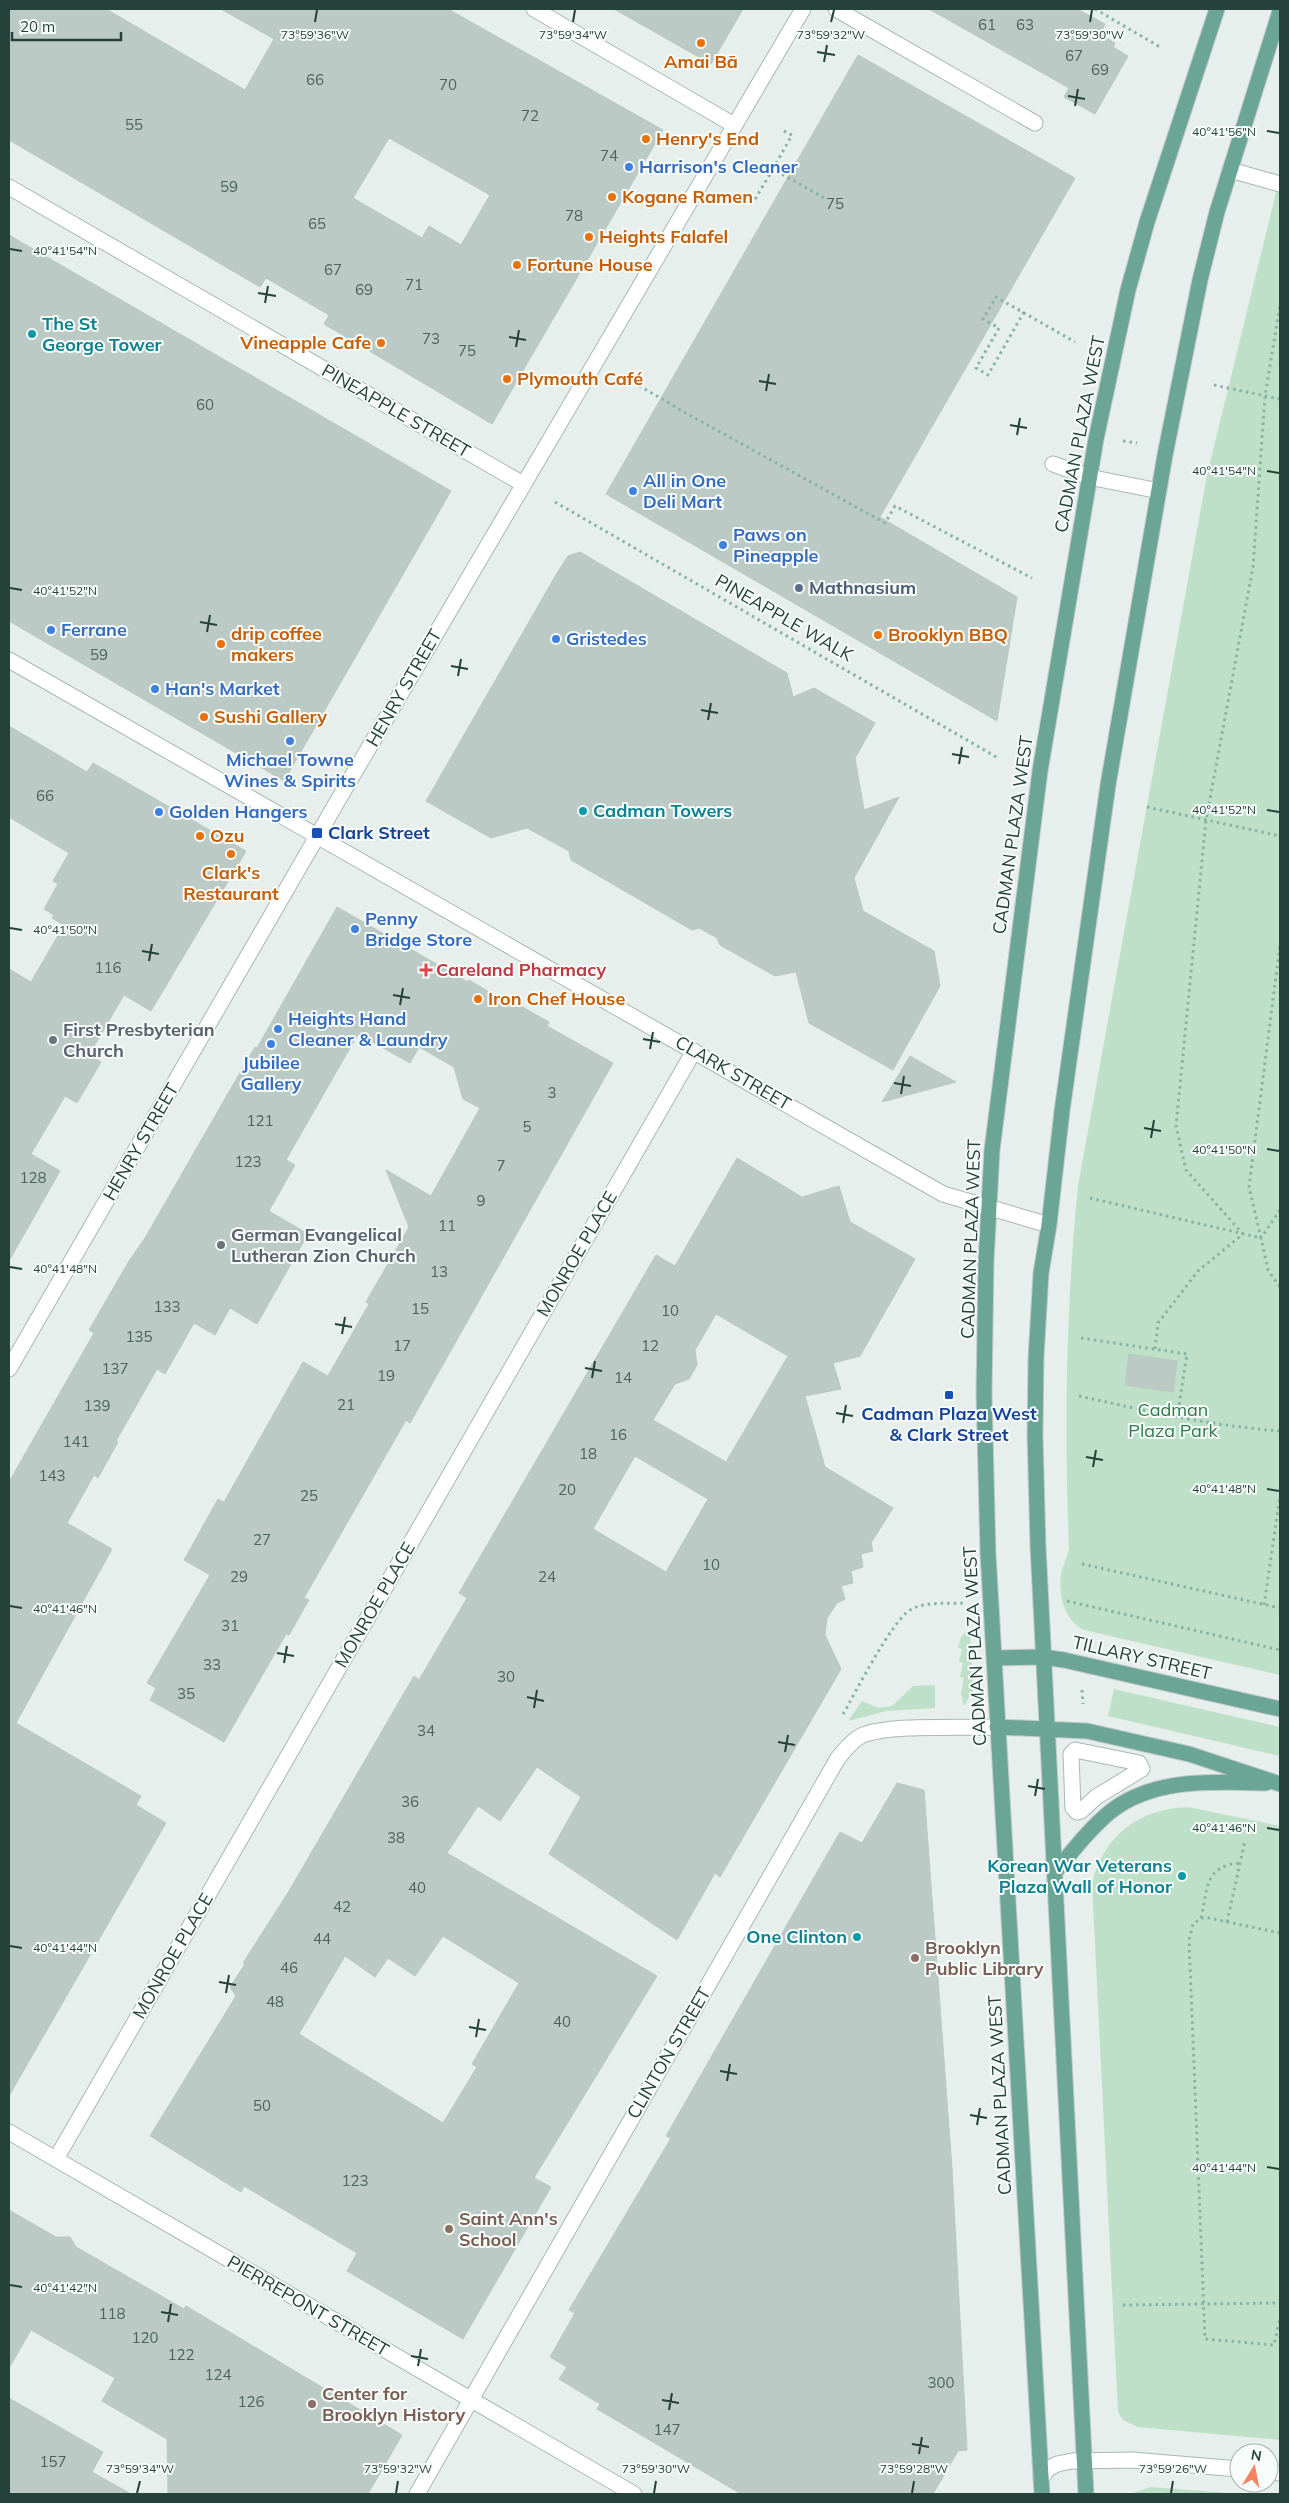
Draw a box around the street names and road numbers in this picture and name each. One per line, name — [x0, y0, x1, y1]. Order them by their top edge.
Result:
street label: CADMAN PLAZA WEST — [1049, 333, 1110, 534]
street label: PINEAPPLE STREET — [318, 359, 475, 463]
street label: PINEAPPLE WALK — [711, 569, 858, 667]
street label: HENRY STREET — [361, 625, 447, 751]
street label: CADMAN PLAZA WEST — [987, 734, 1038, 936]
street label: CLARK STREET — [671, 1030, 795, 1115]
street label: HENRY STREET — [98, 1079, 184, 1205]
street label: CADMAN PLAZA WEST — [956, 1138, 985, 1340]
street label: MONROE PLACE — [531, 1187, 622, 1321]
street label: MONROE PLACE — [329, 1538, 420, 1672]
street label: CADMAN PLAZA WEST — [958, 1545, 991, 1747]
street label: TILLARY STREET — [1070, 1630, 1214, 1685]
street label: MONROE PLACE — [127, 1889, 218, 2023]
street label: CLINTON STREET — [621, 1983, 716, 2123]
street label: CADMAN PLAZA WEST — [983, 1994, 1016, 2196]
street label: PIERREPONT STREET — [223, 2250, 393, 2361]

